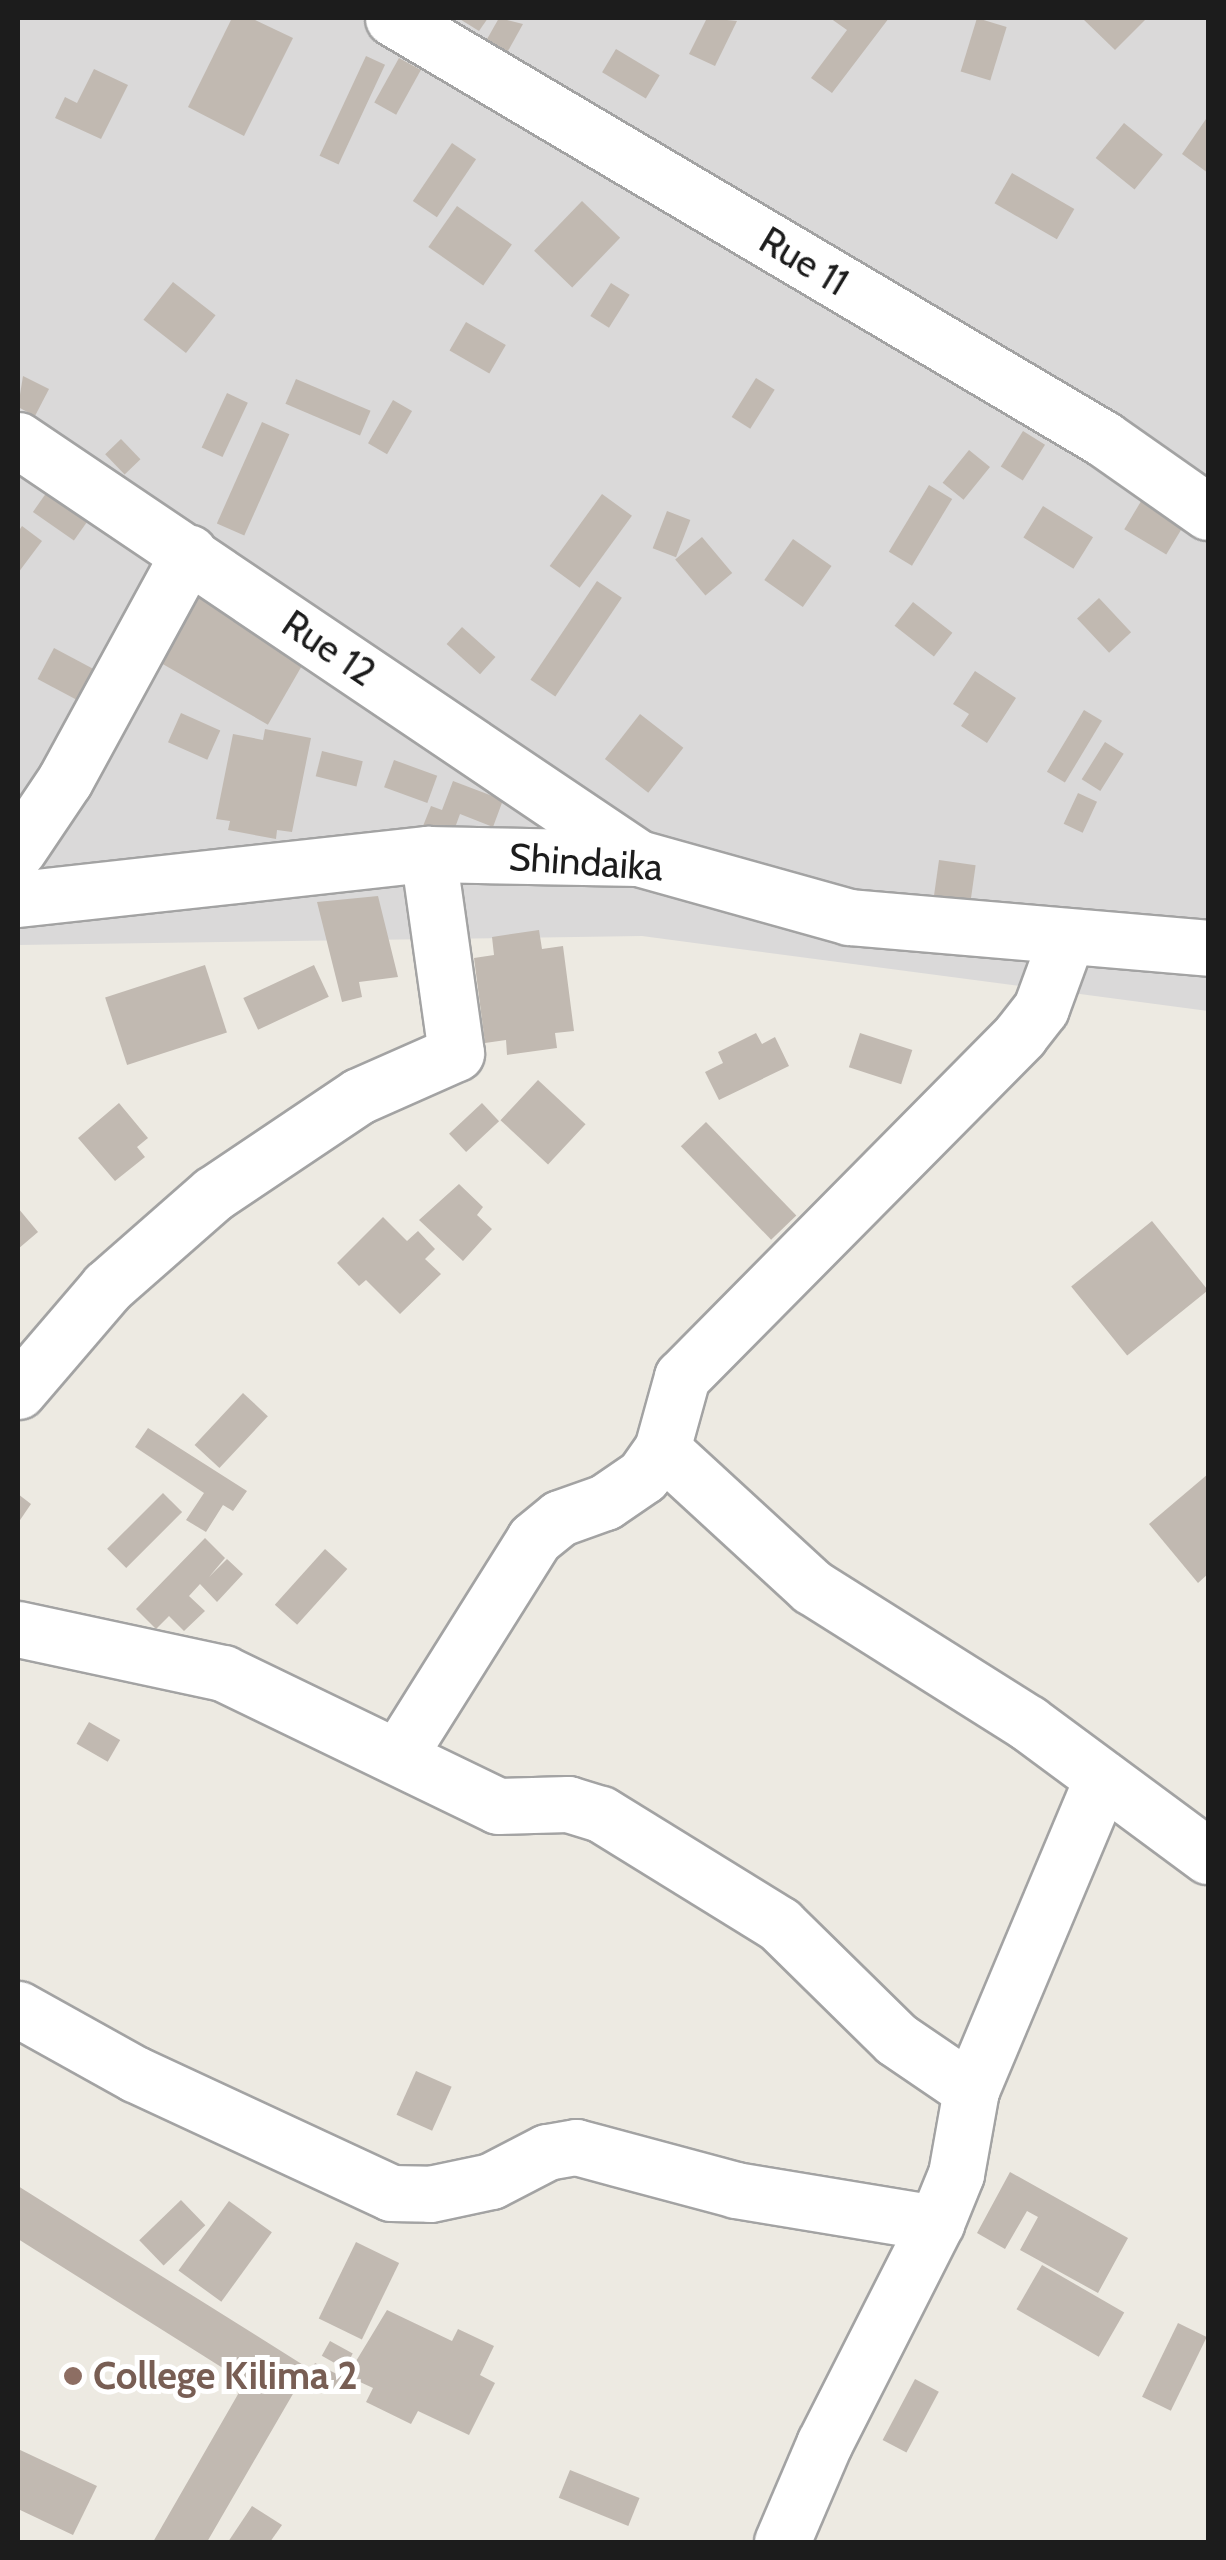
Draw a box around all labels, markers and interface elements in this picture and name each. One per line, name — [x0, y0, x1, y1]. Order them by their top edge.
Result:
street label: Rue 11 — [751, 217, 857, 305]
street label: Rue 12 — [274, 600, 384, 696]
street label: Shindaika — [507, 834, 665, 890]
place label: College Kilima 2 — [93, 2353, 358, 2399]
marker: College Kilima 2 — [62, 2365, 84, 2387]

